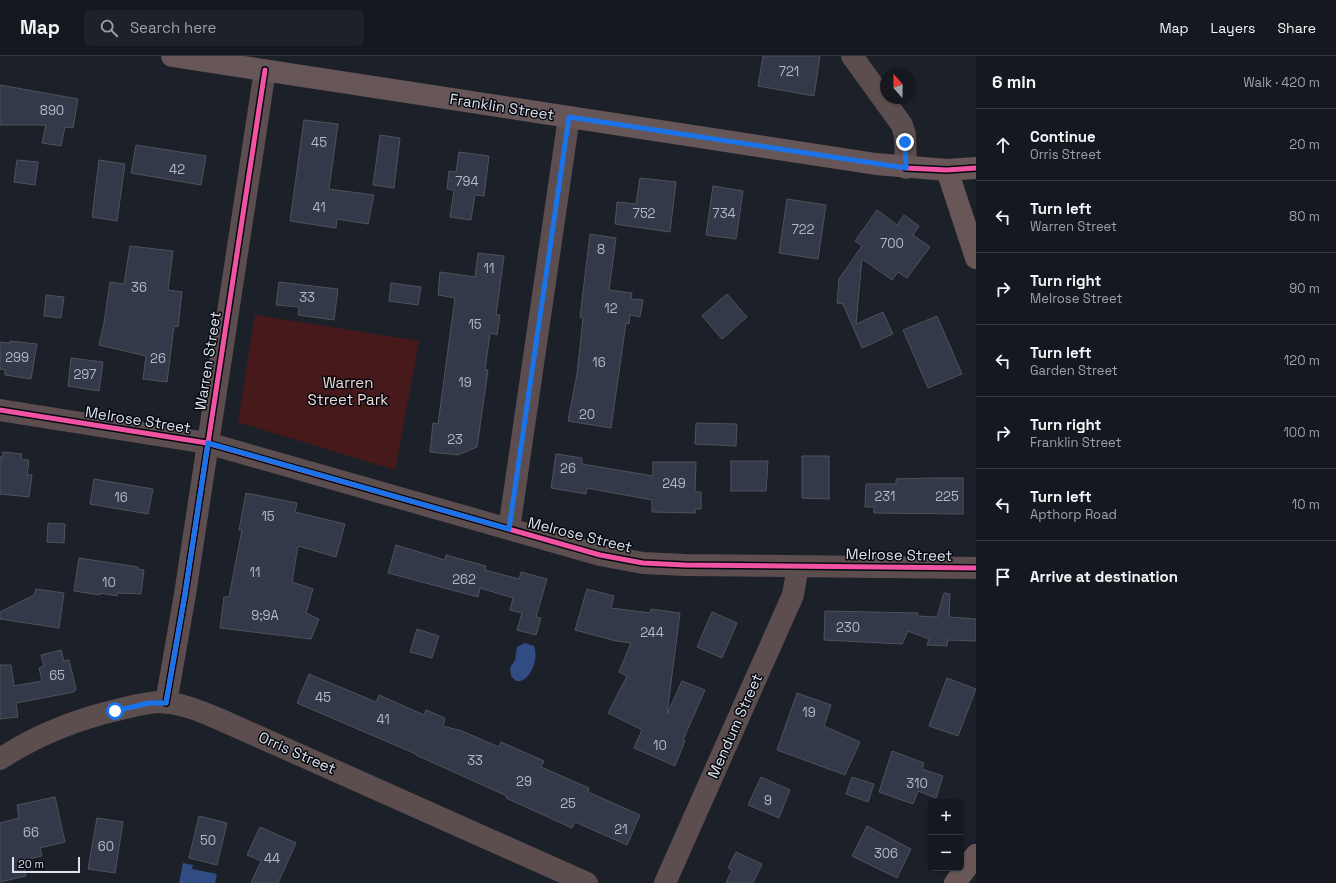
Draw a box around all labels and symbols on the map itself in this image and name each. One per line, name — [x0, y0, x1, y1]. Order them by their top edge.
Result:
house number: 721 — [779, 63, 799, 80]
north arrow — [880, 68, 916, 104]
street label: Franklin Street — [448, 89, 556, 124]
house number: 890 — [40, 102, 64, 119]
route end — [896, 133, 914, 151]
house number: 45 — [311, 134, 327, 151]
house number: 42 — [169, 161, 185, 178]
house number: 794 — [455, 173, 479, 190]
house number: 41 — [312, 199, 326, 216]
house number: 752 — [633, 205, 656, 222]
house number: 734 — [712, 205, 736, 222]
house number: 722 — [792, 221, 815, 238]
house number: 700 — [880, 235, 904, 252]
house number: 8 — [597, 241, 605, 258]
house number: 11 — [484, 260, 494, 277]
house number: 36 — [131, 279, 147, 296]
house number: 33 — [299, 289, 315, 306]
house number: 12 — [604, 300, 618, 317]
street label: Warren Street — [190, 310, 225, 412]
house number: 15 — [468, 316, 482, 333]
house number: 299 — [5, 349, 29, 366]
house number: 26 — [150, 350, 166, 367]
house number: 16 — [592, 354, 606, 371]
house number: 297 — [74, 366, 96, 383]
park label: Warren Street Park — [308, 373, 388, 409]
house number: 19 — [458, 374, 472, 391]
street label: Melrose Street — [84, 402, 192, 437]
house number: 20 — [579, 406, 595, 423]
house number: 23 — [447, 431, 463, 448]
house number: 26 — [560, 460, 576, 477]
house number: 249 — [662, 475, 686, 492]
house number: 231 — [875, 488, 895, 505]
house number: 225 — [935, 488, 959, 505]
house number: 16 — [114, 489, 128, 506]
house number: 15 — [261, 508, 275, 525]
street label: Melrose Street — [526, 512, 634, 557]
street label: Melrose Street — [846, 544, 953, 565]
house number: 11 — [250, 564, 260, 581]
house number: 262 — [452, 571, 476, 588]
house number: 10 — [102, 574, 116, 591]
house number: 9;9A — [251, 607, 279, 624]
house number: 230 — [836, 619, 860, 636]
house number: 244 — [640, 624, 664, 641]
house number: 65 — [49, 667, 65, 684]
street label: Mendum Street — [703, 670, 766, 781]
house number: 45 — [315, 689, 331, 706]
route start — [106, 702, 124, 720]
house number: 19 — [802, 704, 816, 721]
house number: 41 — [376, 711, 390, 728]
street label: Orris Street — [256, 727, 339, 778]
house number: 10 — [653, 737, 667, 754]
house number: 33 — [467, 752, 483, 769]
house number: 29 — [516, 773, 532, 790]
house number: 310 — [906, 775, 928, 792]
house number: 9 — [764, 792, 772, 809]
house number: 25 — [560, 795, 576, 812]
house number: 21 — [614, 821, 628, 838]
house number: 66 — [23, 824, 39, 841]
house number: 50 — [200, 832, 216, 849]
house number: 60 — [98, 838, 114, 855]
house number: 306 — [874, 845, 898, 862]
house number: 44 — [264, 850, 280, 867]
scale bar — [12, 855, 80, 874]

